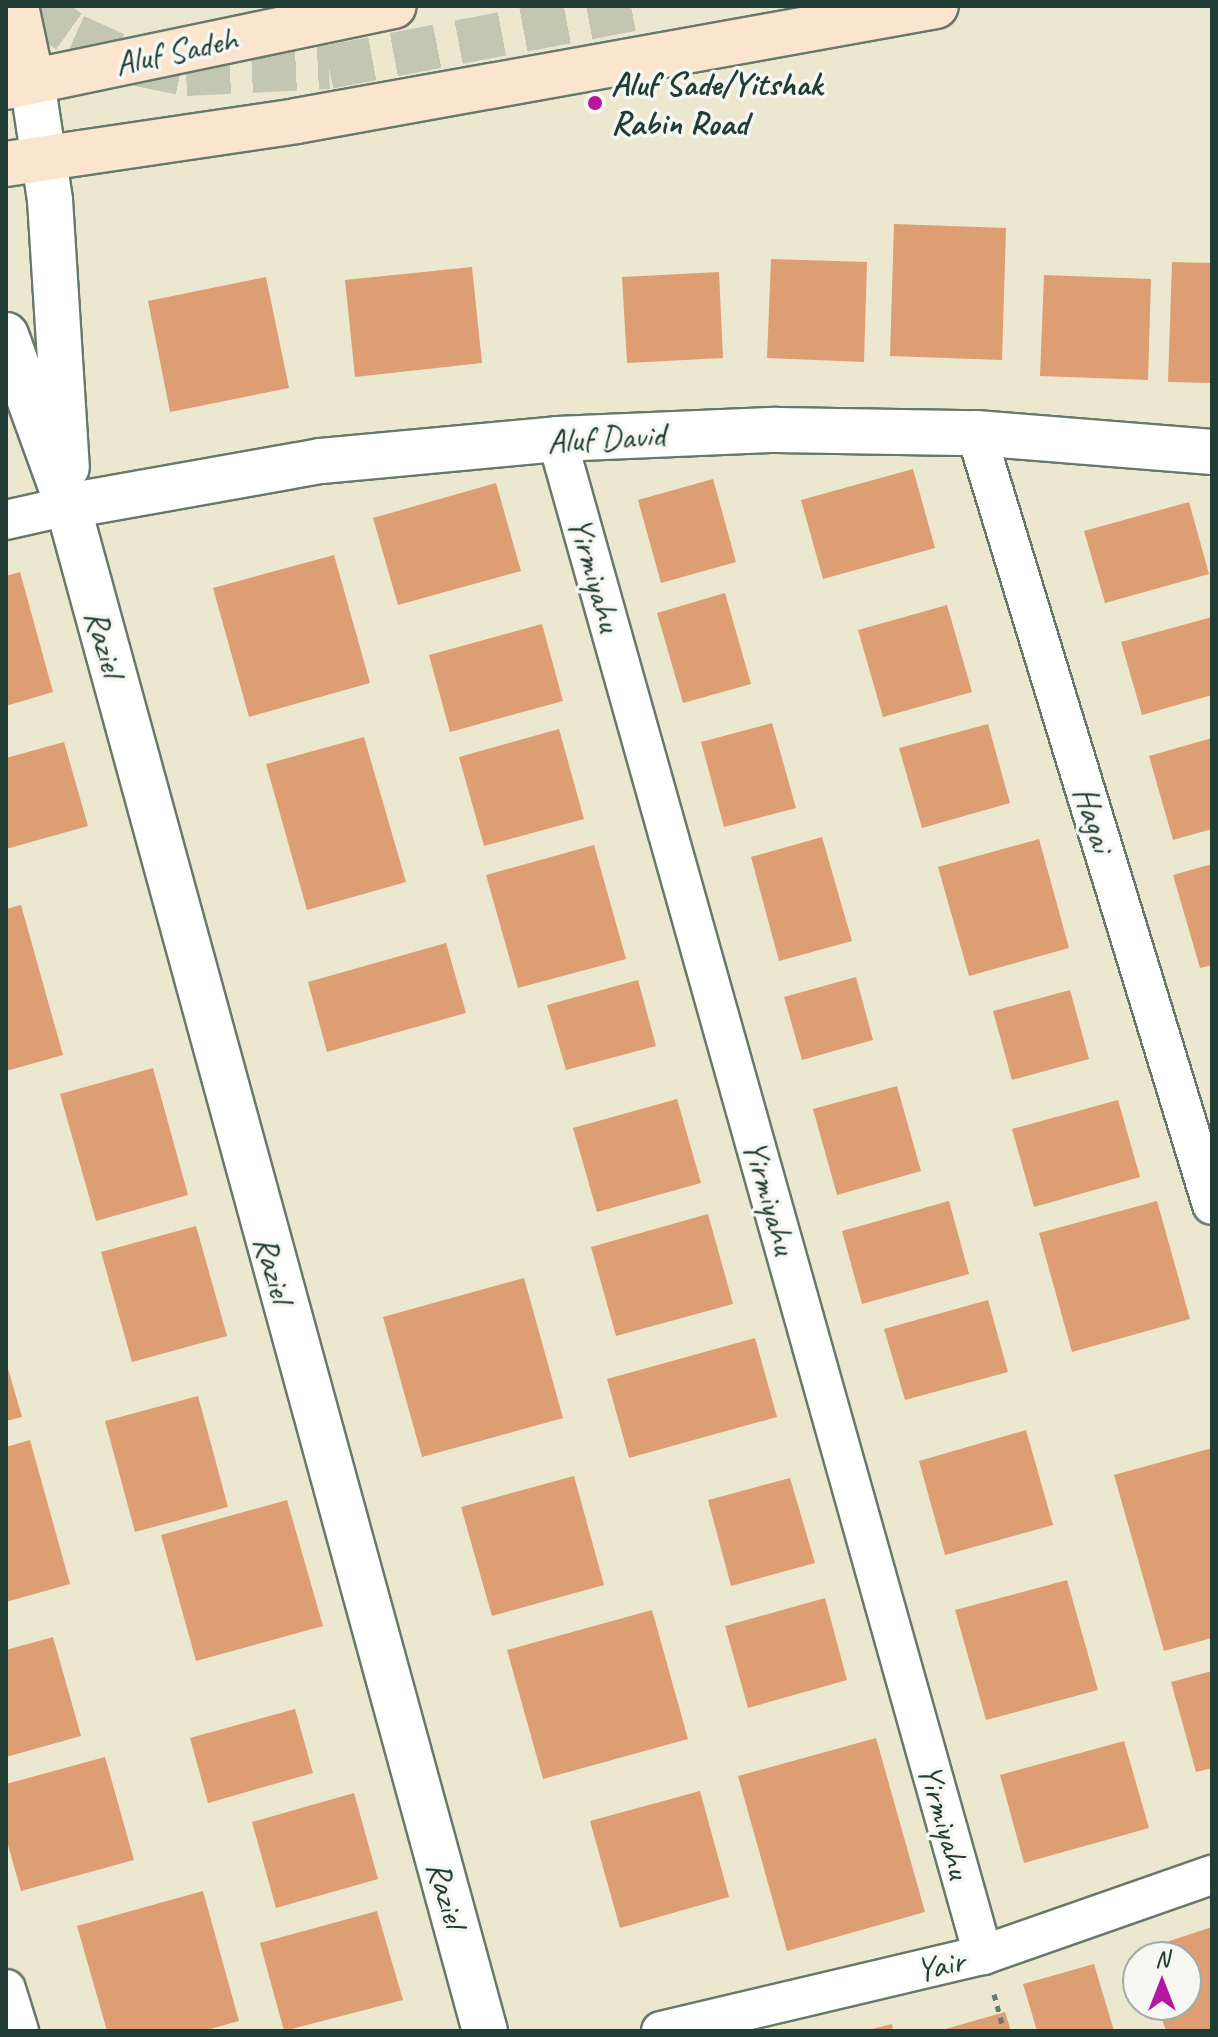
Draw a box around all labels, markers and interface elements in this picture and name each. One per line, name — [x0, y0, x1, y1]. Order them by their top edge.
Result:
street label: Aluf Sadeh — [111, 18, 241, 84]
place label: Aluf Sade/Yitshak Rabin Road — [611, 63, 823, 142]
marker: Aluf Sade/Yitshak Rabin Road — [586, 94, 604, 112]
street label: Aluf David — [546, 415, 666, 461]
street label: Yirmiyahu — [559, 512, 631, 636]
street label: Raziel — [77, 606, 133, 680]
street label: Hagai — [1065, 781, 1123, 857]
street label: Yirmiyahu — [734, 1135, 806, 1259]
street label: Raziel — [246, 1232, 302, 1306]
street label: Yirmiyahu — [909, 1759, 981, 1883]
street label: Raziel — [418, 1856, 476, 1932]
street label: Yair — [912, 1940, 968, 1990]
north arrow — [1122, 1941, 1202, 2021]
text: N — [1155, 1945, 1169, 1973]

